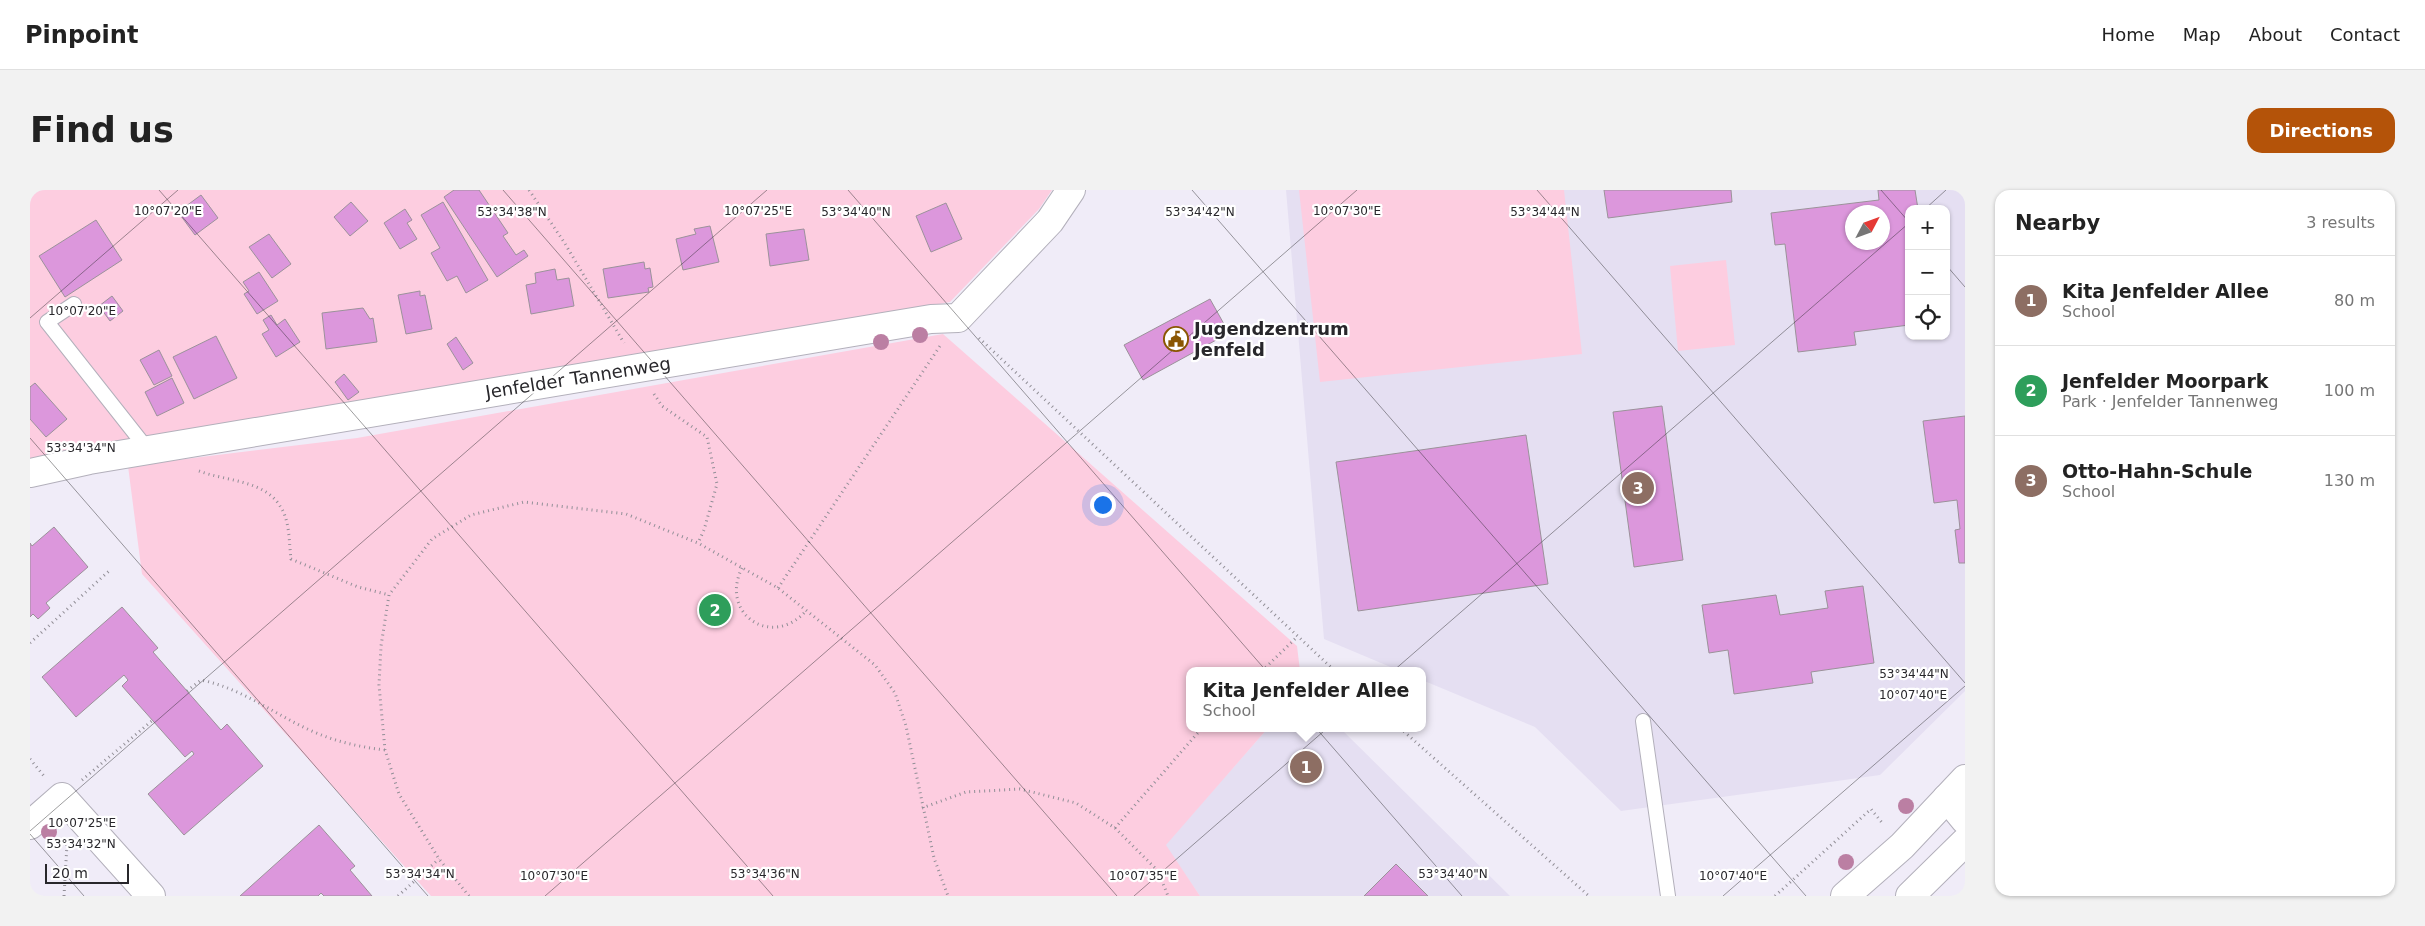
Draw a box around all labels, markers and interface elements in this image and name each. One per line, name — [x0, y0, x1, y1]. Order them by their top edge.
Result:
text: Pinpoint — [25, 21, 138, 49]
text: Home — [2102, 24, 2155, 45]
text: Map — [2183, 24, 2221, 45]
text: About — [2249, 24, 2302, 45]
text: Contact — [2330, 24, 2400, 45]
button: Directions — [2247, 108, 2395, 153]
text: Find us — [30, 110, 174, 150]
text: 10°07'20"E — [134, 204, 202, 218]
text: 10°07'25"E — [724, 204, 792, 218]
text: 10°07'30"E — [1313, 204, 1381, 218]
text: 53°34'38"N — [477, 205, 547, 219]
text: 53°34'40"N — [821, 205, 891, 219]
text: 53°34'42"N — [1165, 205, 1235, 219]
text: 53°34'44"N — [1510, 205, 1580, 219]
north arrow — [1845, 205, 1890, 250]
map controls — [1905, 205, 1950, 340]
button: + — [1905, 205, 1950, 250]
text: Nearby — [2015, 211, 2100, 235]
text: 3 results — [2306, 213, 2375, 232]
button: − — [1905, 250, 1950, 295]
text: Kita Jenfelder Allee — [2062, 280, 2269, 302]
text: 1 — [2025, 291, 2037, 310]
text: 80 m — [2334, 291, 2375, 310]
button: locate — [1905, 295, 1950, 340]
text: School — [2062, 302, 2115, 321]
text: 10°07'20"E — [48, 304, 116, 318]
place label: Jugendzentrum Jenfeld — [1192, 318, 1349, 360]
public building icon: Jugendzentrum Jenfeld — [1163, 326, 1189, 352]
street label: Jenfelder Tannenweg — [483, 352, 672, 403]
text: Jenfelder Moorpark — [2062, 370, 2268, 392]
text: 2 — [2025, 381, 2037, 400]
text: 100 m — [2324, 381, 2375, 400]
text: Park · Jenfelder Tannenweg — [2062, 392, 2278, 411]
text: 53°34'34"N — [46, 441, 116, 455]
text: Otto-Hahn-Schule — [2062, 460, 2252, 482]
pin: 3 — [1622, 469, 1654, 507]
text: 3 — [2025, 471, 2037, 490]
text: 130 m — [2324, 471, 2375, 490]
text: School — [2062, 482, 2115, 501]
your location — [1090, 492, 1116, 518]
pin: 2 — [699, 591, 731, 629]
popup — [1186, 667, 1426, 732]
text: 53°34'44"N — [1879, 667, 1949, 681]
text: Kita Jenfelder Allee — [1203, 679, 1409, 701]
text: 10°07'40"E — [1879, 688, 1947, 702]
text: School — [1203, 701, 1256, 720]
pin: 1 — [1290, 748, 1322, 786]
text: 10°07'25"E — [48, 816, 116, 830]
text: 53°34'32"N — [46, 837, 116, 851]
scale bar — [45, 861, 129, 884]
text: 20 m — [52, 865, 88, 881]
text: 53°34'34"N — [385, 867, 455, 881]
text: 53°34'36"N — [730, 867, 800, 881]
text: 53°34'40"N — [1418, 867, 1488, 881]
text: 10°07'30"E — [520, 869, 588, 883]
text: 10°07'35"E — [1109, 869, 1177, 883]
text: 10°07'40"E — [1699, 869, 1767, 883]

